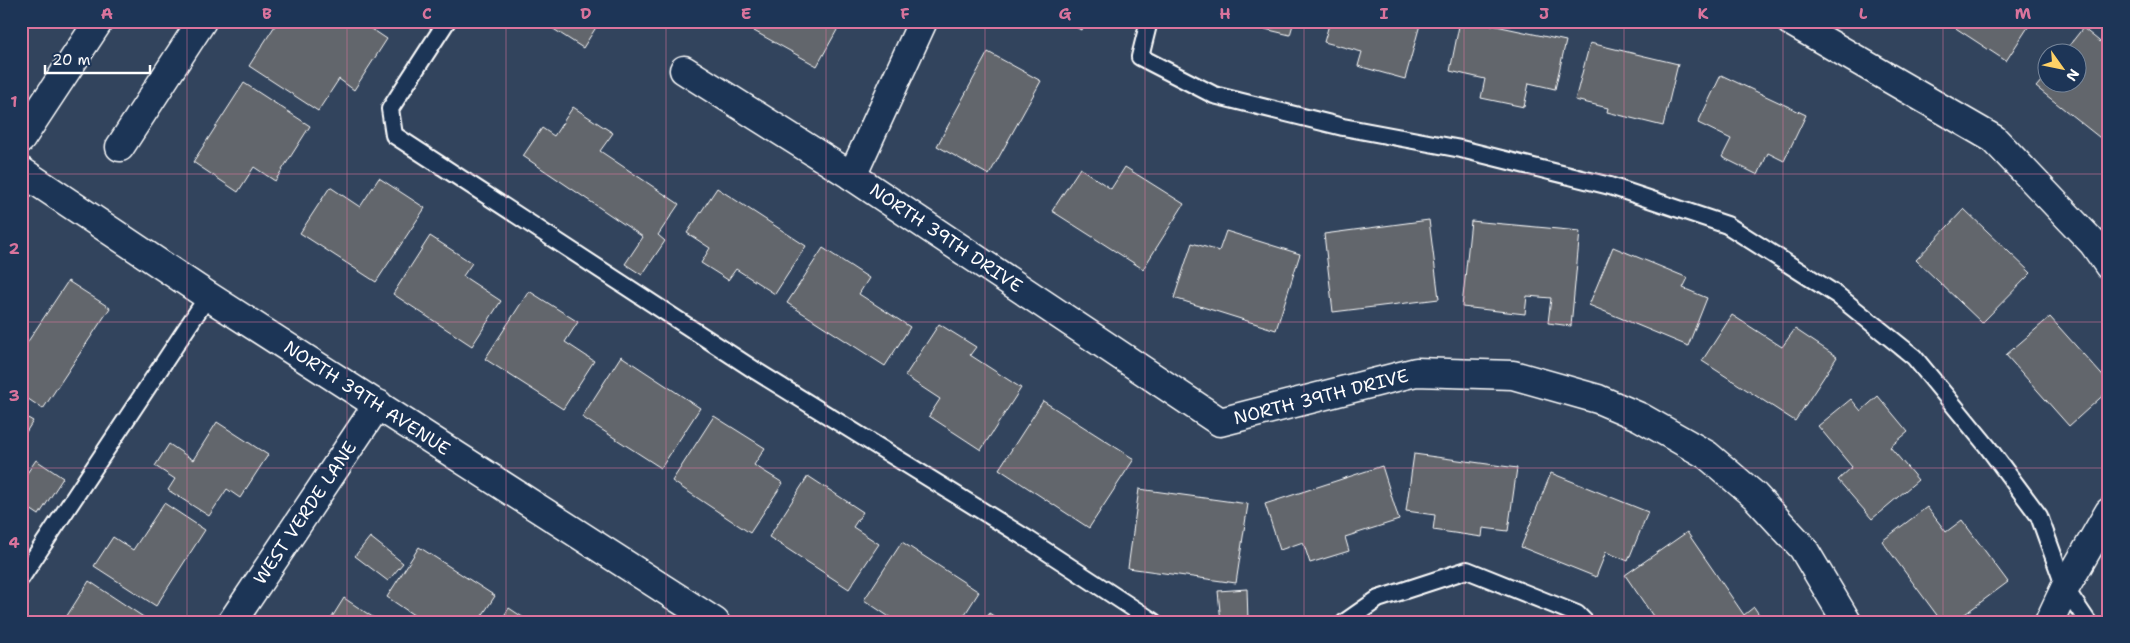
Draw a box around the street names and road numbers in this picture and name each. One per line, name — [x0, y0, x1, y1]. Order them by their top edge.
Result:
street label: NORTH 39TH DRIVE — [865, 178, 1027, 298]
street label: NORTH 39TH AVENUE — [279, 335, 455, 461]
street label: NORTH 39TH DRIVE — [1231, 364, 1411, 430]
street label: WEST VERDE LANE — [248, 437, 362, 589]

